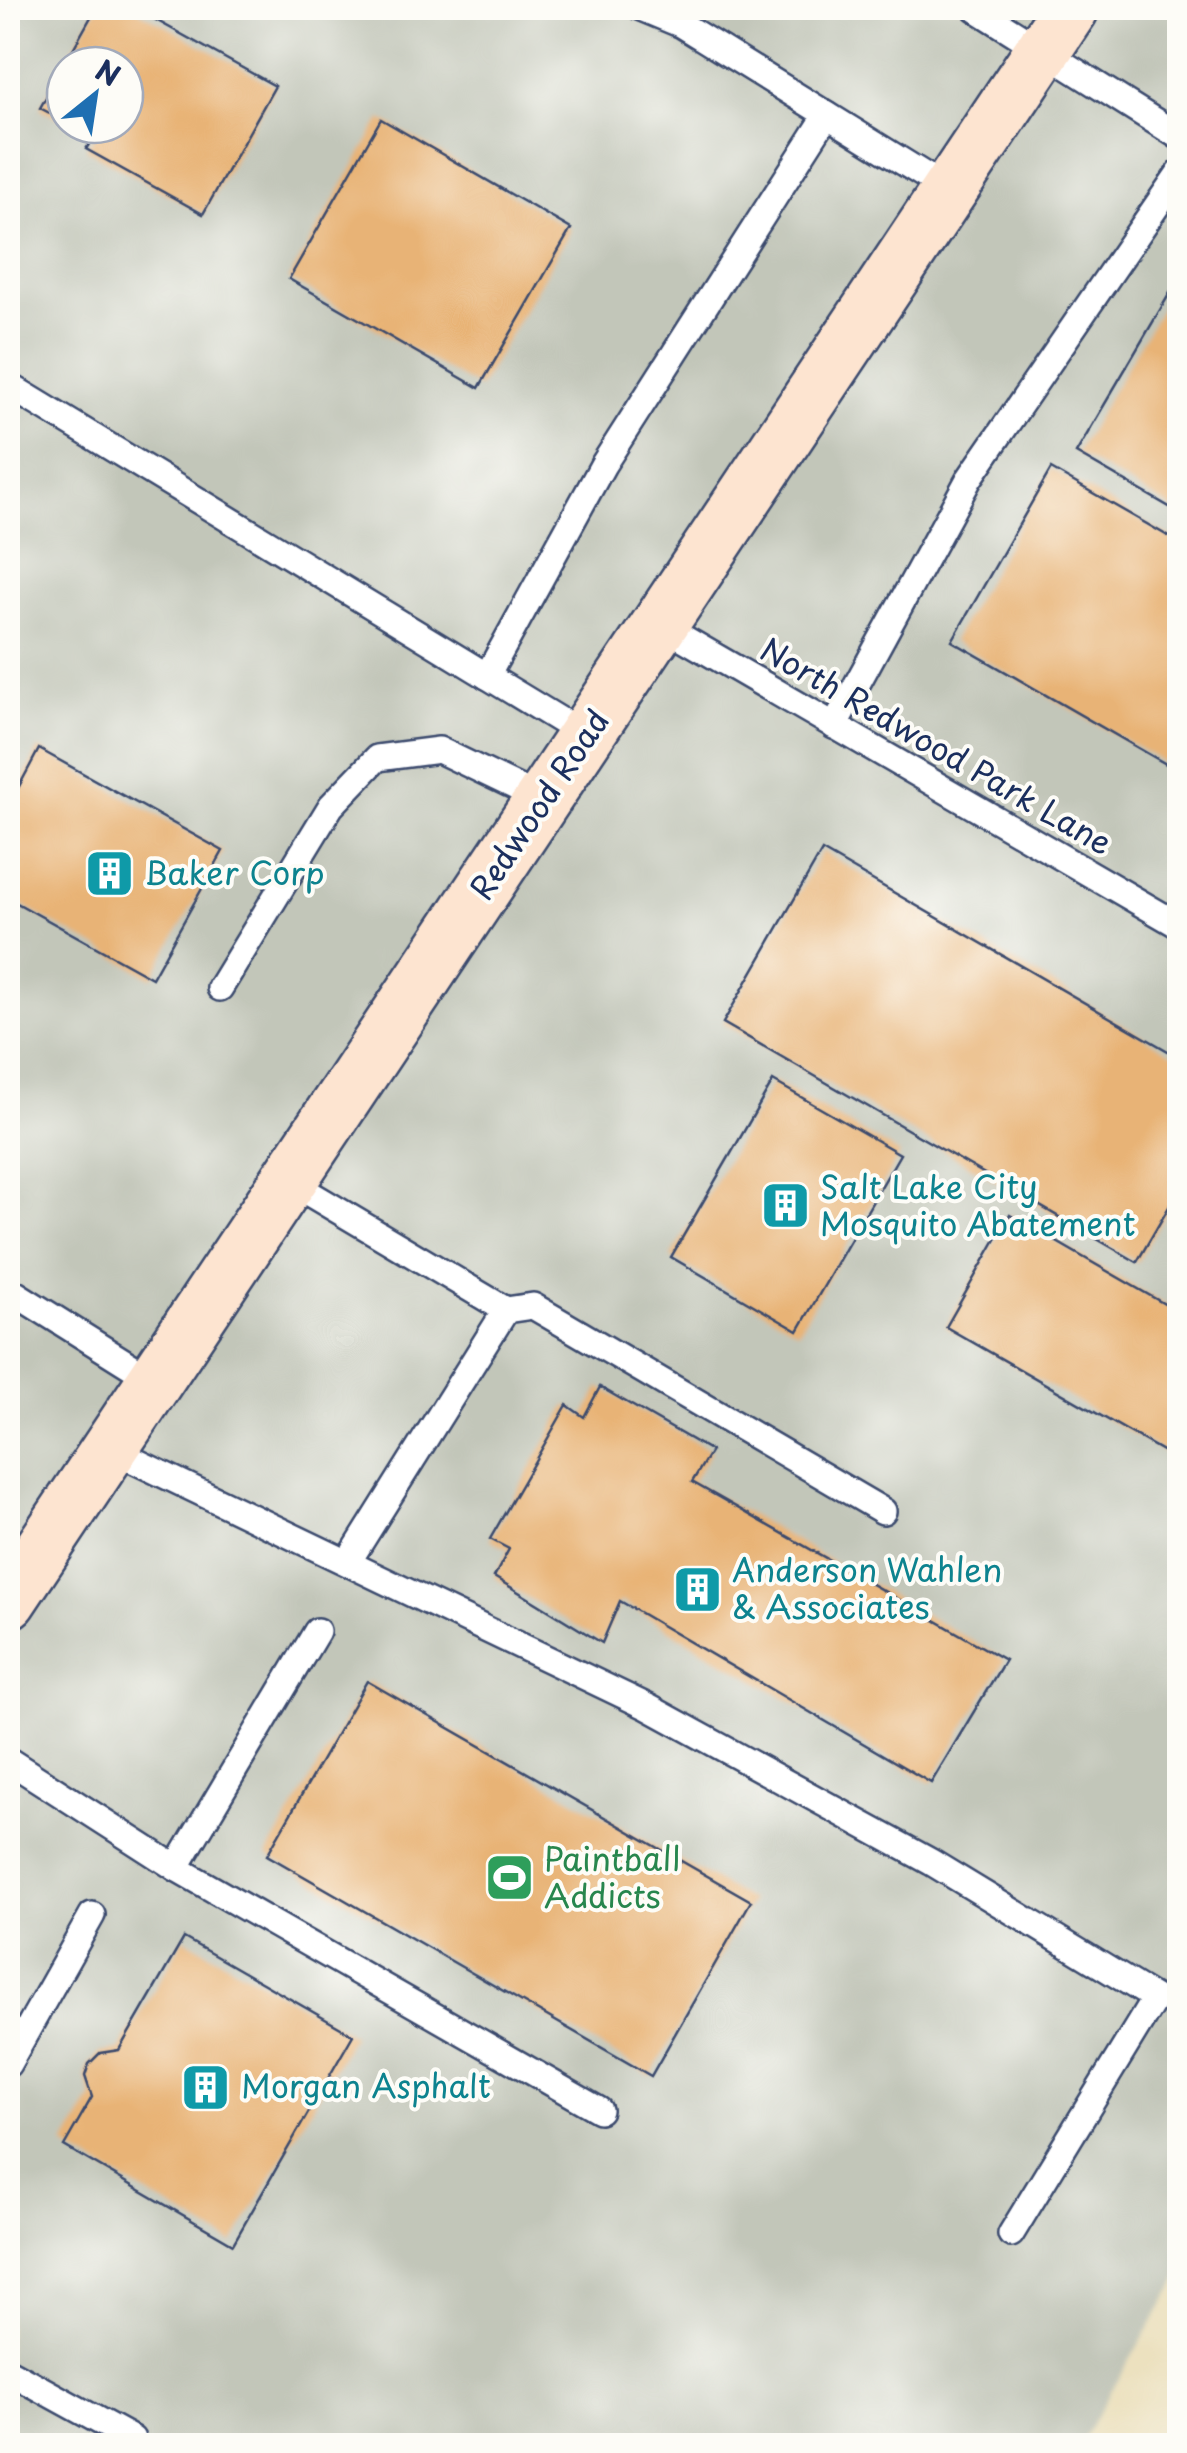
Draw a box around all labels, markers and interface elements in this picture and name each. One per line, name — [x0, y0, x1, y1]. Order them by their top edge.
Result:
north arrow — [45, 45, 145, 145]
text: N — [88, 48, 129, 96]
street label: North Redwood Park Lane — [752, 625, 1122, 866]
street label: Redwood Road — [457, 699, 620, 909]
building icon: Baker Corp — [83, 848, 135, 900]
place label: Baker Corp — [144, 848, 325, 896]
place label: Salt Lake City Mosquito Abatement — [820, 1162, 1136, 1247]
building icon: Salt Lake City Mosquito Abatement — [759, 1180, 811, 1232]
place label: Anderson Wahlen & Associates — [732, 1545, 1002, 1630]
building icon: Anderson Wahlen & Associates — [671, 1563, 723, 1615]
place label: Paintball Addicts — [544, 1834, 680, 1919]
sports icon: Paintball Addicts — [483, 1852, 535, 1904]
building icon: Morgan Asphalt — [180, 2061, 232, 2113]
place label: Morgan Asphalt — [241, 2061, 491, 2109]

